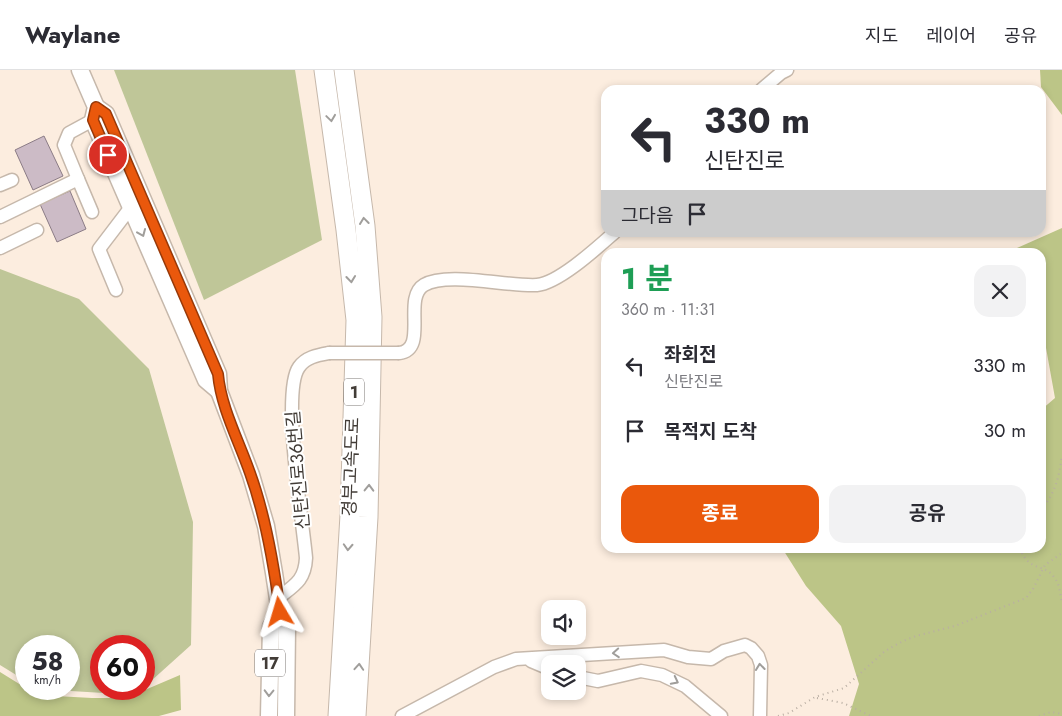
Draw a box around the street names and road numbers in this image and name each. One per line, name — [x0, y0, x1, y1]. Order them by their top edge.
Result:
road number: 1 — [344, 378, 364, 406]
street label: 신탄진로36번길 — [280, 409, 316, 531]
street label: 경부고속도로 — [336, 417, 366, 517]
road number: 17 — [255, 650, 285, 676]

